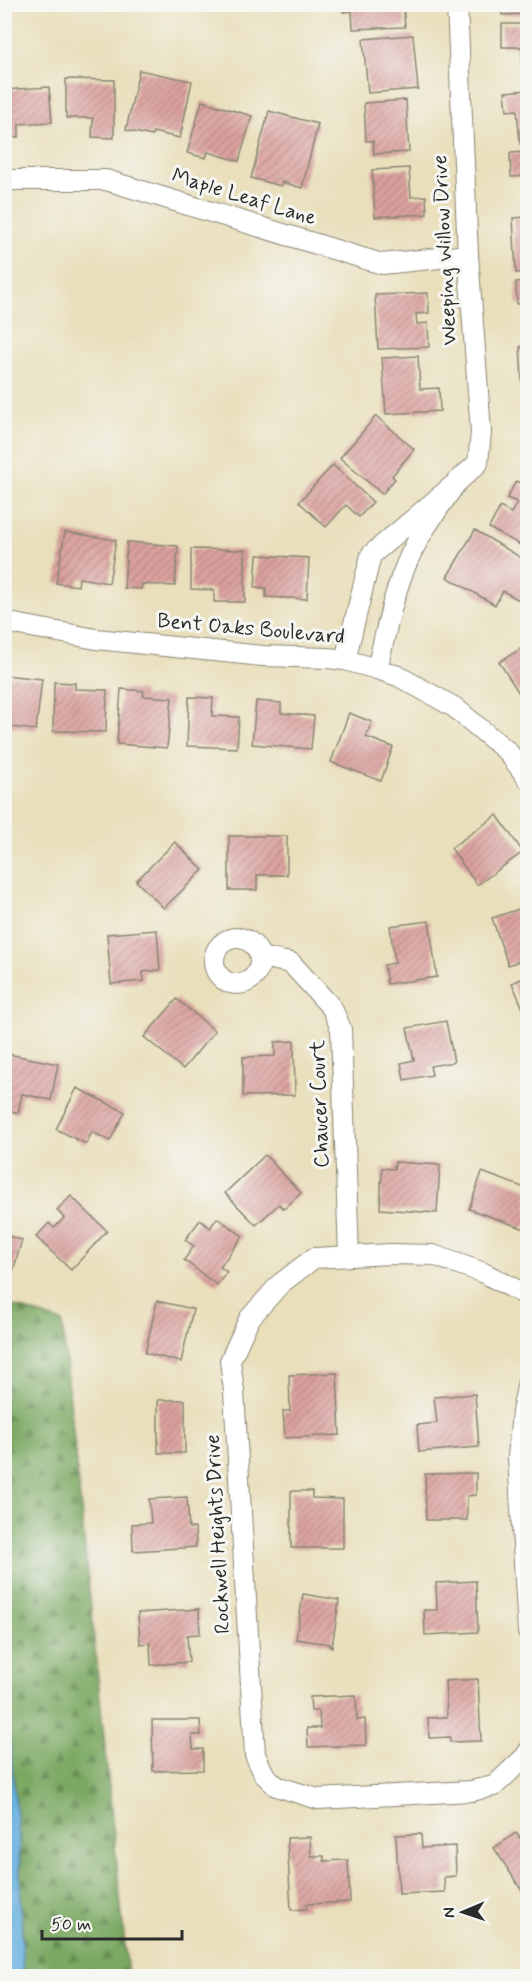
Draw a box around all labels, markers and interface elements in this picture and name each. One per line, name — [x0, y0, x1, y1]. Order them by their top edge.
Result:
street label: Weeping Willow Drive — [426, 154, 464, 346]
street label: Maple Leaf Lane — [168, 162, 320, 232]
street label: Bent Oaks Boulevard — [156, 607, 346, 651]
street label: Chaucer Court — [304, 1039, 336, 1168]
street label: Rockwell Heights Drive — [199, 1434, 237, 1634]
north arrow — [433, 1882, 493, 1942]
scale bar — [42, 1903, 182, 1941]
text: N — [439, 1907, 460, 1918]
text: 50 m — [51, 1913, 91, 1937]

